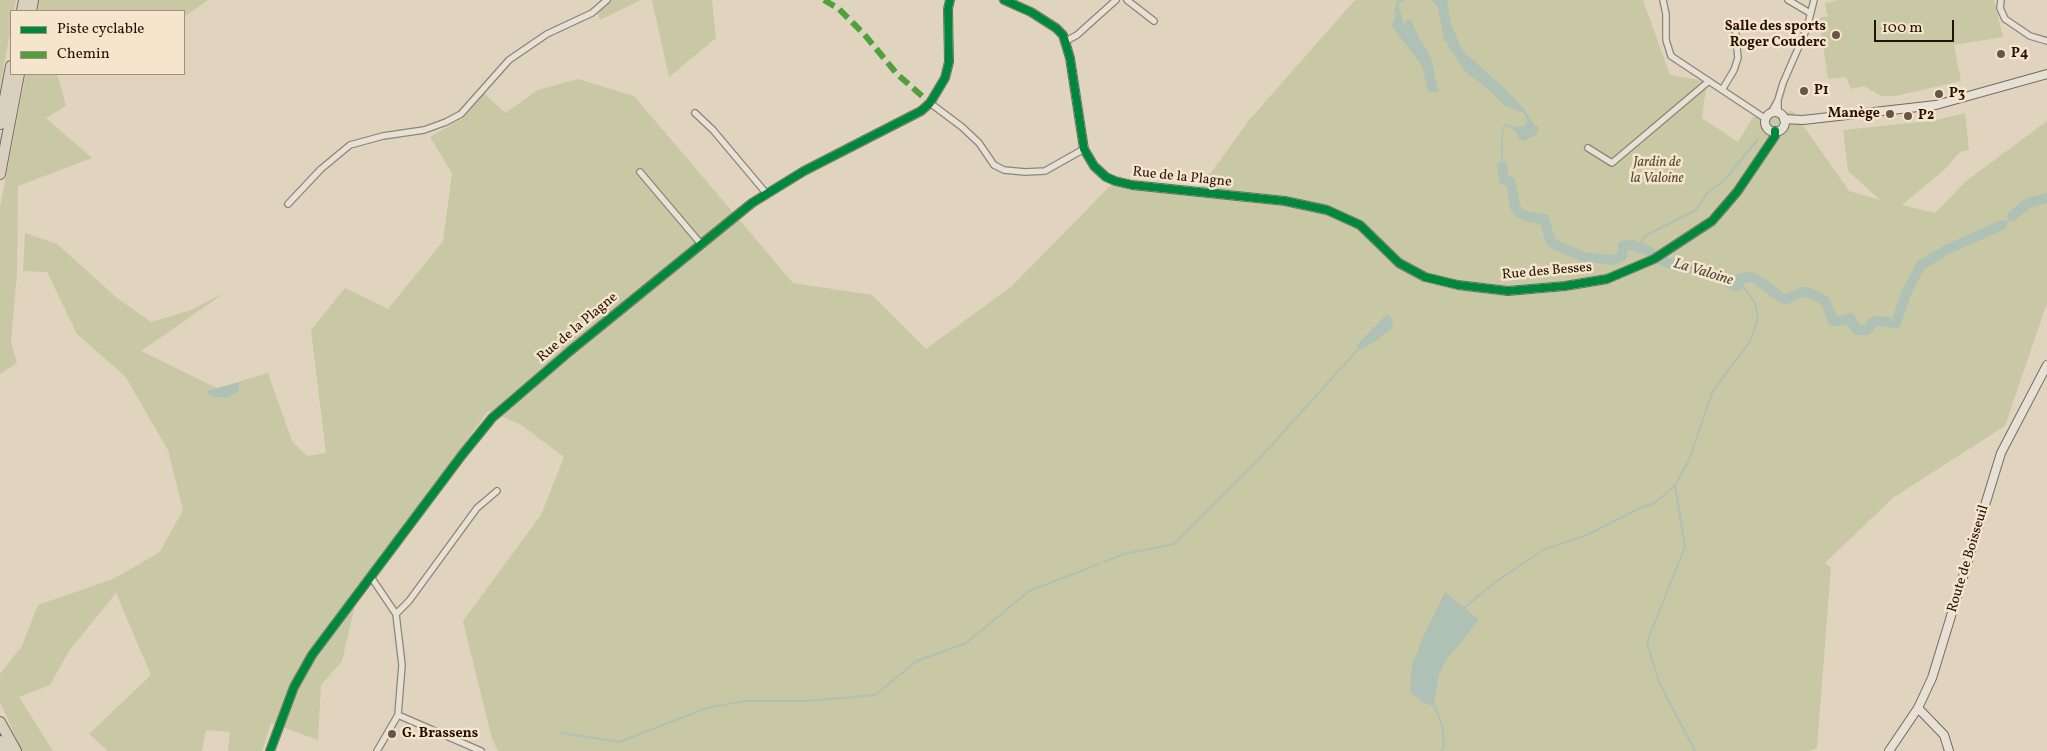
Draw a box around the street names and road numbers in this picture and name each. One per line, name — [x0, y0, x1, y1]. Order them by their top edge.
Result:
street label: Rue de la Plagne — [1132, 164, 1232, 192]
street label: Rue des Besses — [1501, 260, 1593, 284]
street label: Rue de la Plagne — [534, 290, 622, 366]
street label: Route de Boisseuil — [1945, 503, 1993, 615]

